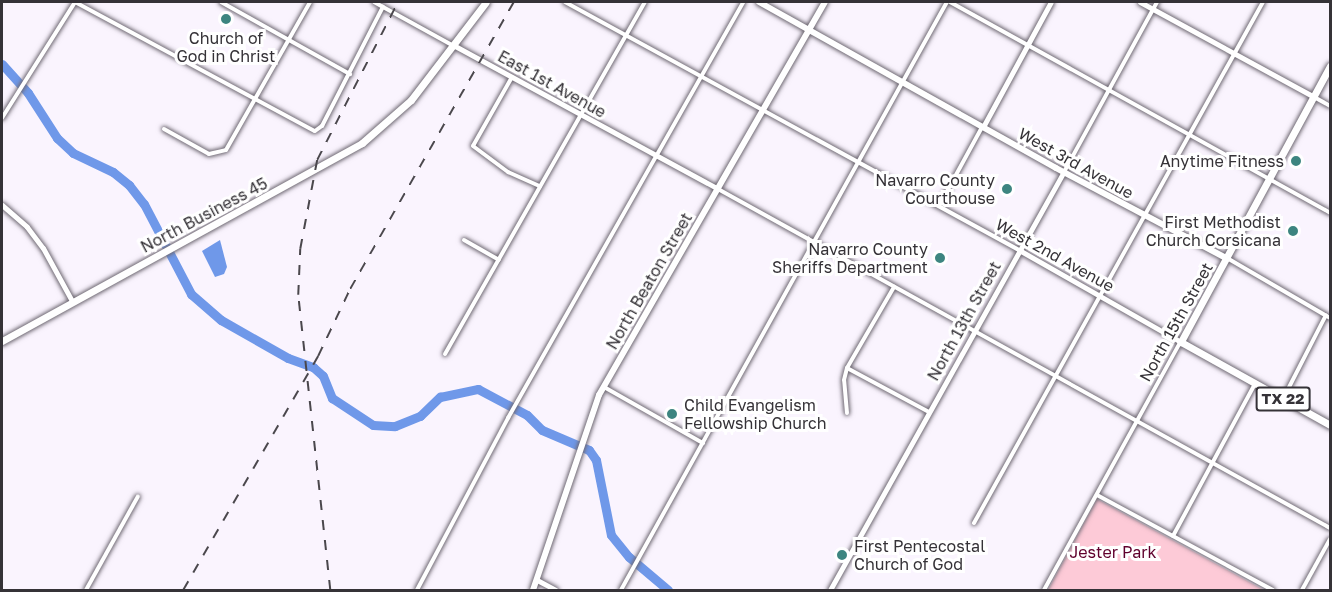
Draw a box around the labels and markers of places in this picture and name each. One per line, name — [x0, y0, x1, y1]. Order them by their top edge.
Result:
marker: Church of God in Christ — [219, 12, 233, 26]
place label: Church of God in Christ — [177, 28, 275, 66]
place label: Anytime Fitness — [1160, 151, 1284, 171]
marker: Anytime Fitness — [1289, 154, 1303, 168]
place label: Navarro County Courthouse — [875, 170, 995, 208]
marker: Navarro County Courthouse — [1000, 182, 1014, 196]
place label: First Methodist Church Corsicana — [1146, 212, 1281, 250]
marker: First Methodist Church Corsicana — [1286, 224, 1300, 238]
place label: Navarro County Sheriffs Department — [772, 239, 928, 277]
marker: Navarro County Sheriffs Department — [933, 251, 947, 265]
place label: Child Evangelism Fellowship Church — [684, 395, 827, 433]
marker: Child Evangelism Fellowship Church — [665, 407, 679, 421]
place label: First Pentecostal Church of God — [854, 536, 985, 574]
marker: First Pentecostal Church of God — [835, 548, 849, 562]

